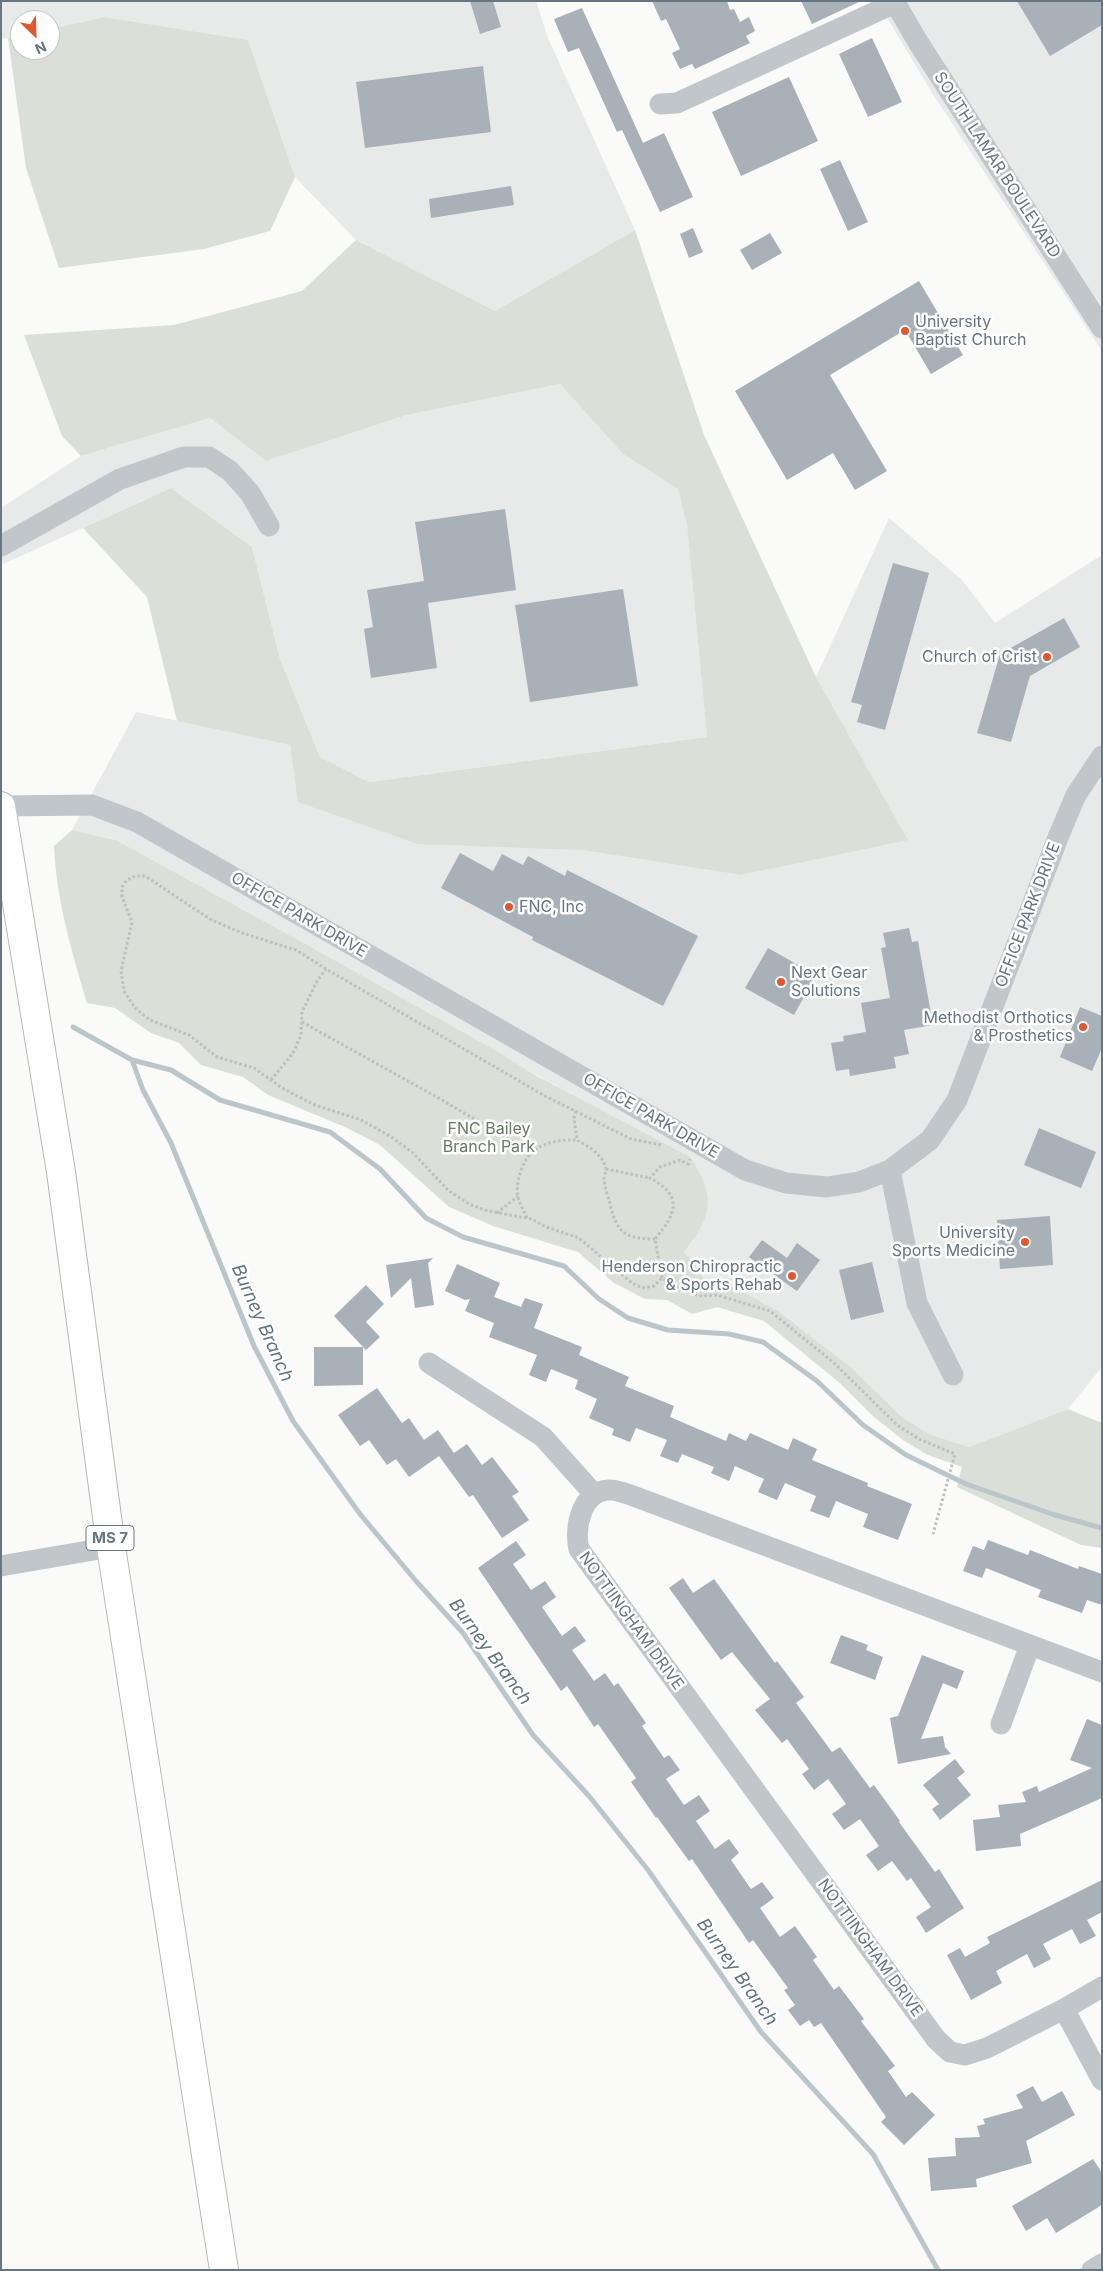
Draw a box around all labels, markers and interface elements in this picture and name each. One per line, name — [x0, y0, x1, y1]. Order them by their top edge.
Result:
north arrow — [10, 10, 60, 60]
text: N — [33, 38, 49, 58]
street label: SOUTH LAMAR BOULEVARD — [930, 69, 1064, 261]
place label: University Baptist Church — [915, 312, 1027, 350]
marker: University Baptist Church — [899, 325, 911, 337]
place label: Church of Crist — [922, 647, 1037, 667]
marker: Church of Crist — [1041, 651, 1053, 663]
street label: OFFICE PARK DRIVE — [992, 840, 1064, 990]
street label: OFFICE PARK DRIVE — [228, 868, 370, 962]
place label: FNC, Inc — [519, 897, 584, 917]
marker: FNC, Inc — [503, 901, 515, 913]
place label: Next Gear Solutions — [791, 963, 867, 1001]
marker: Next Gear Solutions — [775, 976, 787, 988]
place label: Methodist Orthotics & Prosthetics — [924, 1008, 1073, 1046]
marker: Methodist Orthotics & Prosthetics — [1077, 1021, 1089, 1033]
street label: OFFICE PARK DRIVE — [580, 1069, 722, 1163]
park label: FNC Bailey Branch Park — [443, 1119, 535, 1157]
place label: University Sports Medicine — [892, 1223, 1015, 1261]
marker: University Sports Medicine — [1019, 1236, 1031, 1248]
place label: Henderson Chiropractic & Sports Rehab — [602, 1257, 782, 1295]
water label: Burney Branch — [226, 1261, 298, 1385]
marker: Henderson Chiropractic & Sports Rehab — [786, 1270, 798, 1282]
road number: MS 7 — [86, 1526, 134, 1550]
street label: NOTTIINGHAM DRIVE — [575, 1548, 687, 1694]
water label: Burney Branch — [444, 1595, 536, 1709]
street label: NOTTIINGHAM DRIVE — [814, 1875, 926, 2021]
water label: Burney Branch — [692, 1914, 782, 2030]

